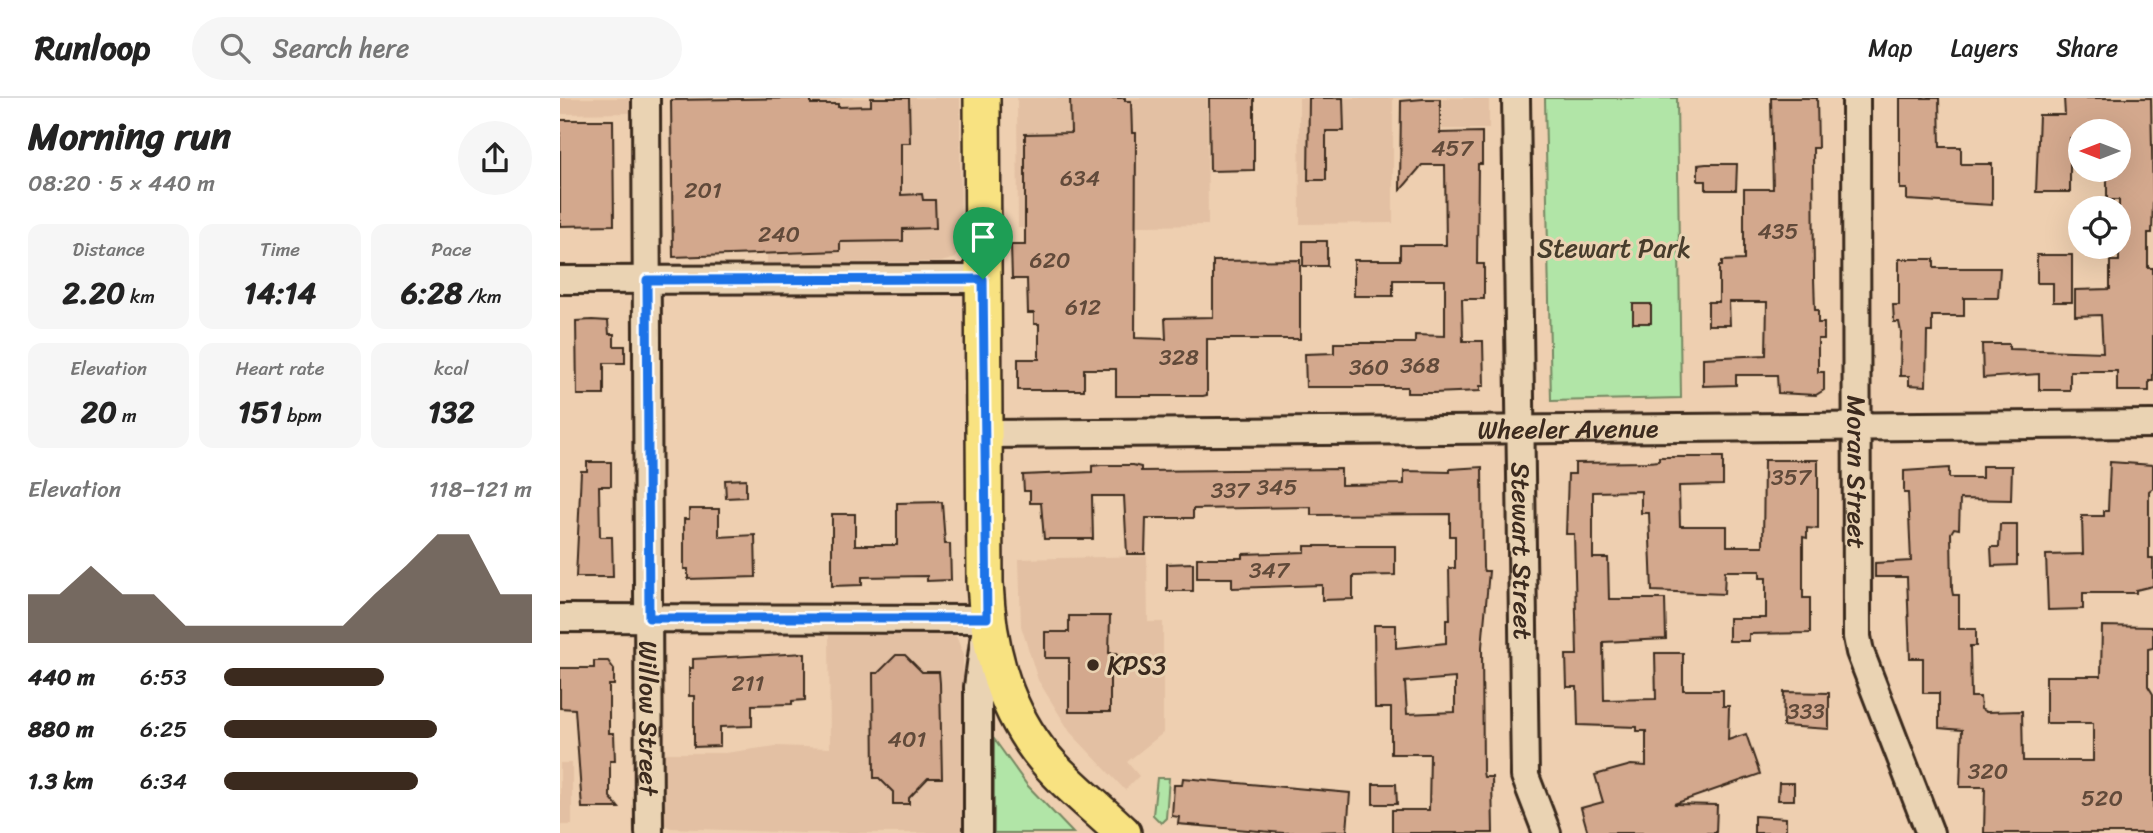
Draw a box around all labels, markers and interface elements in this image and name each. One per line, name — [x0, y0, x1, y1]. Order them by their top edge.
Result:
search box — [192, 17, 682, 80]
text: Runloop — [35, 19, 150, 77]
text: Search here — [272, 25, 409, 71]
text: Map — [1868, 27, 1913, 69]
text: Layers — [1951, 27, 2018, 69]
text: Share — [2056, 27, 2118, 69]
icon: search — [216, 29, 254, 67]
text: Morning run — [28, 103, 231, 170]
north arrow — [2068, 119, 2132, 182]
map controls — [2068, 119, 2131, 259]
button: share — [458, 121, 532, 195]
house number: 457 — [1431, 128, 1475, 169]
house number: 634 — [1060, 158, 1100, 199]
text: 08:20 · 5 × 440 m — [28, 163, 215, 204]
house number: 201 — [684, 170, 722, 211]
button: locate — [2068, 196, 2131, 259]
pin — [953, 207, 1013, 279]
house number: 435 — [1757, 211, 1799, 252]
house number: 240 — [758, 214, 800, 255]
icon: arrive — [964, 218, 1002, 256]
park label: Stewart Park — [1537, 225, 1691, 271]
text: Distance — [73, 233, 145, 266]
text: Time — [260, 233, 300, 266]
text: Pace — [431, 233, 471, 266]
house number: 620 — [1030, 240, 1070, 281]
text: 2.20 — [63, 266, 125, 320]
text: 14:14 — [244, 266, 316, 320]
text: 6:28 — [401, 266, 463, 320]
text: km — [125, 280, 155, 313]
text: /km — [463, 280, 502, 313]
house number: 612 — [1065, 287, 1101, 328]
house number: 328 — [1159, 337, 1199, 378]
house number: 368 — [1400, 345, 1440, 386]
house number: 360 — [1349, 347, 1389, 388]
text: Elevation — [70, 352, 147, 385]
text: Heart rate — [235, 352, 325, 385]
text: kcal — [434, 352, 469, 385]
text: 20 — [81, 385, 117, 439]
text: 151 — [238, 385, 282, 439]
text: 132 — [428, 385, 475, 439]
street label: Moran Street — [1834, 395, 1880, 549]
text: m — [117, 399, 137, 432]
text: bpm — [282, 399, 322, 432]
street label: Wheeler Avenue — [1477, 405, 1659, 453]
house number: 357 — [1771, 457, 1813, 498]
street label: Stewart Street — [1498, 462, 1546, 640]
house number: 345 — [1256, 467, 1298, 508]
text: Elevation — [28, 469, 121, 510]
text: 118–121 m — [429, 469, 532, 510]
house number: 337 — [1211, 470, 1251, 511]
house number: 347 — [1249, 550, 1291, 591]
street label: Willow Street — [625, 640, 672, 797]
place label: KPS3 — [1107, 642, 1166, 688]
text: 440 m — [28, 657, 95, 698]
text: 6:53 — [140, 657, 187, 698]
marker: KPS3 — [1085, 657, 1101, 673]
house number: 211 — [731, 663, 765, 704]
house number: 333 — [1787, 691, 1825, 732]
text: 880 m — [28, 709, 94, 750]
text: 6:25 — [140, 709, 187, 750]
house number: 401 — [888, 719, 927, 760]
house number: 320 — [1968, 751, 2008, 792]
text: 1.3 km — [28, 761, 93, 802]
text: 6:34 — [140, 761, 187, 802]
house number: 520 — [2081, 778, 2123, 819]

